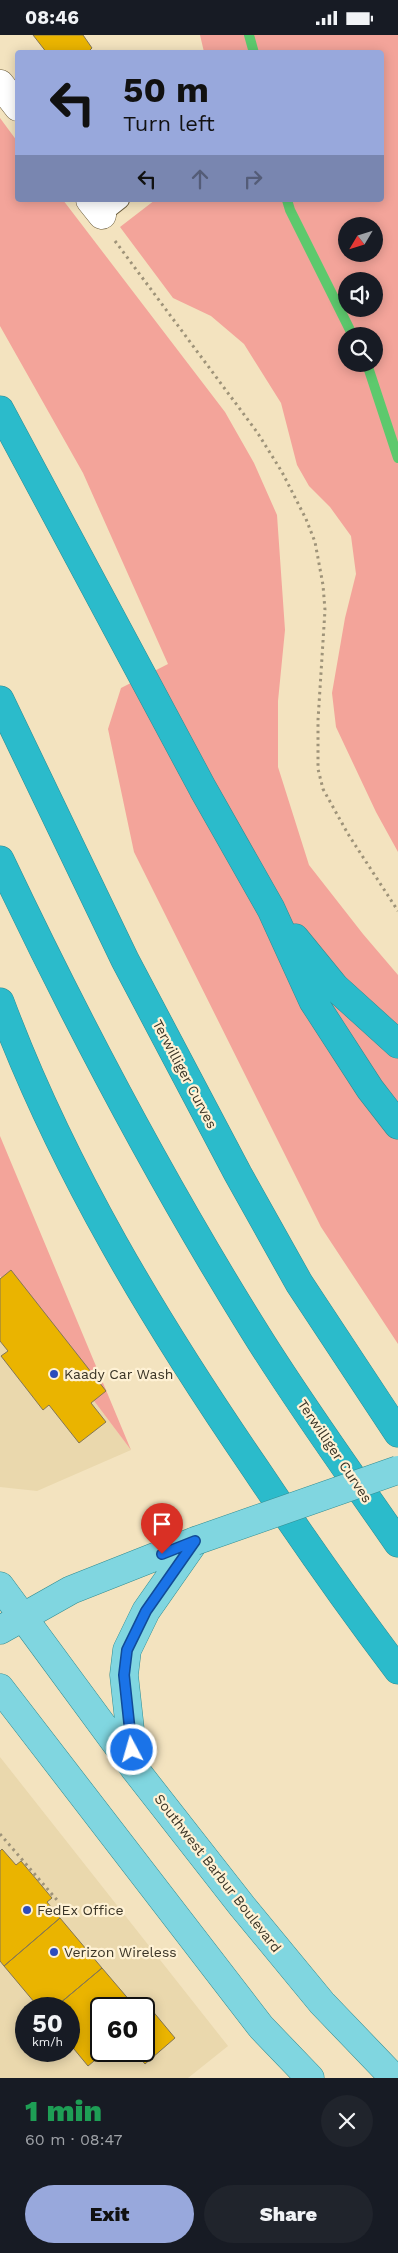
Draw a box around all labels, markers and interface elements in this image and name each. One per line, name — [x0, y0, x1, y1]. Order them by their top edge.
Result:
text: 08:46 — [25, 6, 79, 29]
text: 50 m — [123, 69, 209, 111]
icon: left — [40, 70, 105, 135]
text: Turn left — [123, 111, 215, 136]
icon: left — [133, 165, 161, 193]
icon: ahead — [186, 165, 214, 193]
icon: right — [239, 165, 267, 193]
north arrow — [338, 217, 382, 263]
map controls — [338, 217, 383, 372]
button: sound — [338, 272, 383, 317]
button: search — [338, 327, 383, 372]
street label: Terwilliger Curves — [150, 1017, 220, 1131]
place label: Kaady Car Wash — [64, 1366, 173, 1382]
marker: Kaady Car Wash — [48, 1368, 60, 1380]
street label: Terwilliger Curves — [295, 1396, 375, 1506]
pin — [141, 1503, 183, 1554]
icon: arrive — [148, 1510, 176, 1538]
position arrow — [105, 1723, 157, 1775]
street label: Southwest Barbur Boulevard — [151, 1791, 285, 1955]
place label: FedEx Office — [37, 1902, 124, 1918]
marker: FedEx Office — [21, 1904, 33, 1916]
place label: Verizon Wireless — [64, 1944, 177, 1960]
marker: Verizon Wireless — [48, 1946, 60, 1958]
speed limit sign: 60 — [90, 1997, 155, 2062]
text: 50 — [32, 2009, 63, 2038]
text: km/h — [32, 2035, 63, 2049]
text: 1 min — [25, 2093, 102, 2128]
button: close — [321, 2095, 373, 2147]
text: 60 m · 08:47 — [25, 2130, 122, 2149]
button: Exit — [25, 2185, 194, 2243]
button: Share — [204, 2185, 373, 2243]

